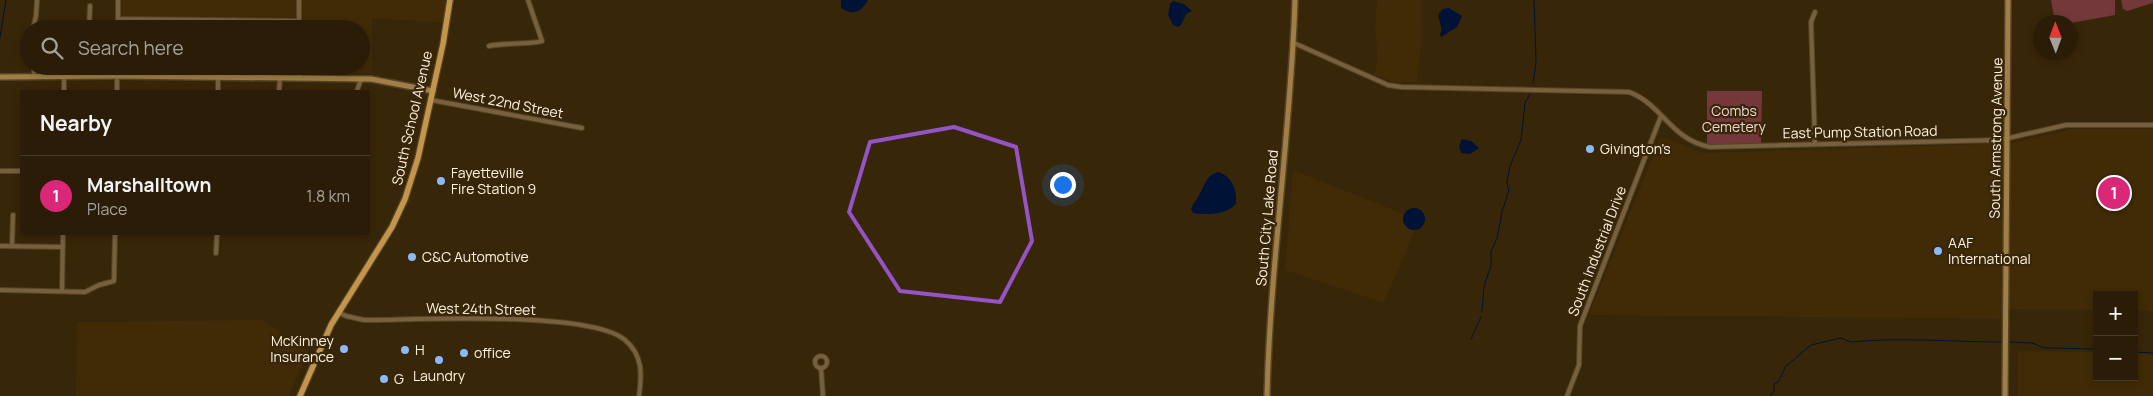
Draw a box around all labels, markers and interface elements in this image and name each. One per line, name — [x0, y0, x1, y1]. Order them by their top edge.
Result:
north arrow — [2033, 15, 2078, 60]
search box — [20, 20, 370, 75]
icon: search — [38, 34, 66, 62]
text: Search here — [78, 35, 184, 61]
street label: South School Avenue — [387, 49, 436, 187]
street label: South Armstrong Avenue — [1985, 57, 2006, 219]
street label: West 22nd Street — [451, 82, 566, 123]
park label: Combs Cemetery — [1702, 101, 1767, 136]
text: Nearby — [40, 109, 112, 137]
street label: East Pump Station Road — [1782, 121, 1938, 142]
place label: Givington's — [1600, 139, 1671, 158]
marker: Givington's — [1584, 143, 1596, 155]
street label: South City Lake Road — [1251, 149, 1282, 287]
place label: Fayetteville Fire Station 9 — [451, 163, 536, 198]
text: Marshalltown — [87, 172, 211, 198]
your location — [1050, 172, 1076, 198]
pin: 1 — [2098, 174, 2130, 212]
marker: Fayetteville Fire Station 9 — [435, 175, 447, 187]
street label: South Industrial Drive — [1563, 183, 1630, 319]
text: 1 — [52, 185, 60, 207]
text: 1.8 km — [306, 185, 350, 207]
text: Place — [87, 198, 127, 220]
place label: AAF International — [1948, 233, 2031, 268]
marker: AAF International — [1932, 245, 1944, 257]
place label: C&C Automotive — [422, 247, 529, 266]
marker: C&C Automotive — [406, 251, 418, 263]
map controls — [2093, 291, 2138, 381]
button: + — [2093, 291, 2138, 336]
street label: West 24th Street — [426, 298, 537, 319]
place label: McKinney Insurance — [270, 331, 335, 366]
button: − — [2093, 336, 2138, 381]
place label: H — [415, 340, 425, 359]
marker: McKinney Insurance — [338, 343, 350, 355]
place label: office — [474, 343, 511, 362]
marker: H — [399, 344, 411, 356]
marker: office — [458, 347, 470, 359]
marker: Laundry — [433, 354, 445, 366]
place label: Laundry — [413, 366, 466, 385]
place label: G — [394, 369, 404, 388]
marker: G — [378, 373, 390, 385]

